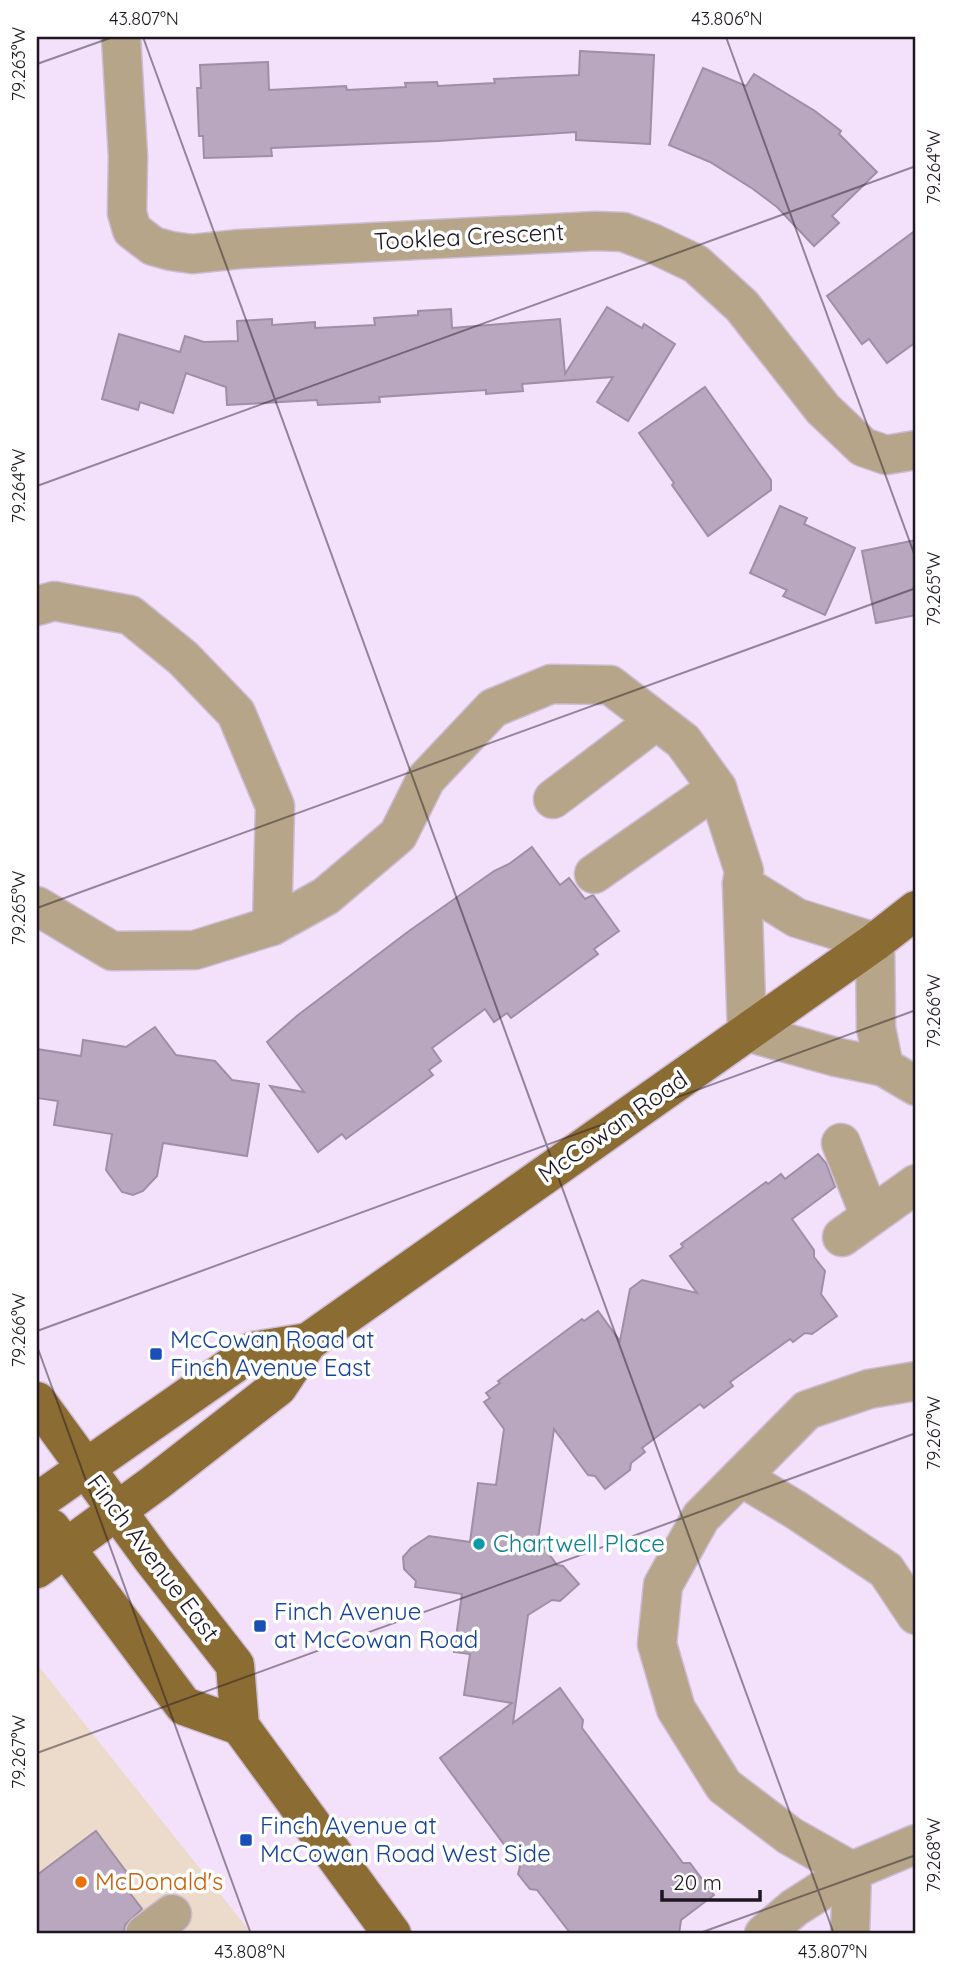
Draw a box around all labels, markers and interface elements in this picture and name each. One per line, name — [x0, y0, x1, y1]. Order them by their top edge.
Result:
text: 43.807°N — [109, 7, 179, 30]
text: 43.806°N — [691, 7, 763, 30]
text: 79.263°W — [7, 27, 30, 101]
text: 79.264°W — [922, 130, 945, 204]
street label: Tooklea Crescent — [373, 216, 565, 256]
text: 79.264°W — [7, 449, 30, 523]
text: 79.265°W — [922, 552, 945, 626]
text: 79.265°W — [7, 871, 30, 945]
text: 79.266°W — [922, 974, 945, 1048]
street label: McCowan Road — [532, 1064, 693, 1189]
text: 79.266°W — [7, 1293, 30, 1367]
place label: McCowan Road at Finch Avenue East — [170, 1324, 374, 1382]
marker: McCowan Road at Finch Avenue East — [148, 1346, 164, 1362]
text: 79.267°W — [922, 1396, 945, 1470]
street label: Finch Avenue East — [81, 1468, 226, 1647]
place label: Chartwell Place — [493, 1528, 665, 1558]
marker: Chartwell Place — [471, 1536, 487, 1552]
place label: Finch Avenue at McCowan Road — [274, 1596, 478, 1654]
marker: Finch Avenue at McCowan Road — [252, 1618, 268, 1634]
text: 79.267°W — [7, 1715, 30, 1789]
place label: Finch Avenue at McCowan Road West Side — [260, 1810, 551, 1868]
text: 79.268°W — [922, 1818, 945, 1892]
marker: Finch Avenue at McCowan Road West Side — [238, 1832, 254, 1848]
scale bar — [662, 1859, 760, 1903]
place label: McDonald's — [95, 1866, 223, 1896]
text: 20 m — [673, 1869, 722, 1895]
marker: McDonald's — [73, 1874, 89, 1890]
text: 43.808°N — [214, 1940, 286, 1963]
text: 43.807°N — [798, 1940, 868, 1963]

